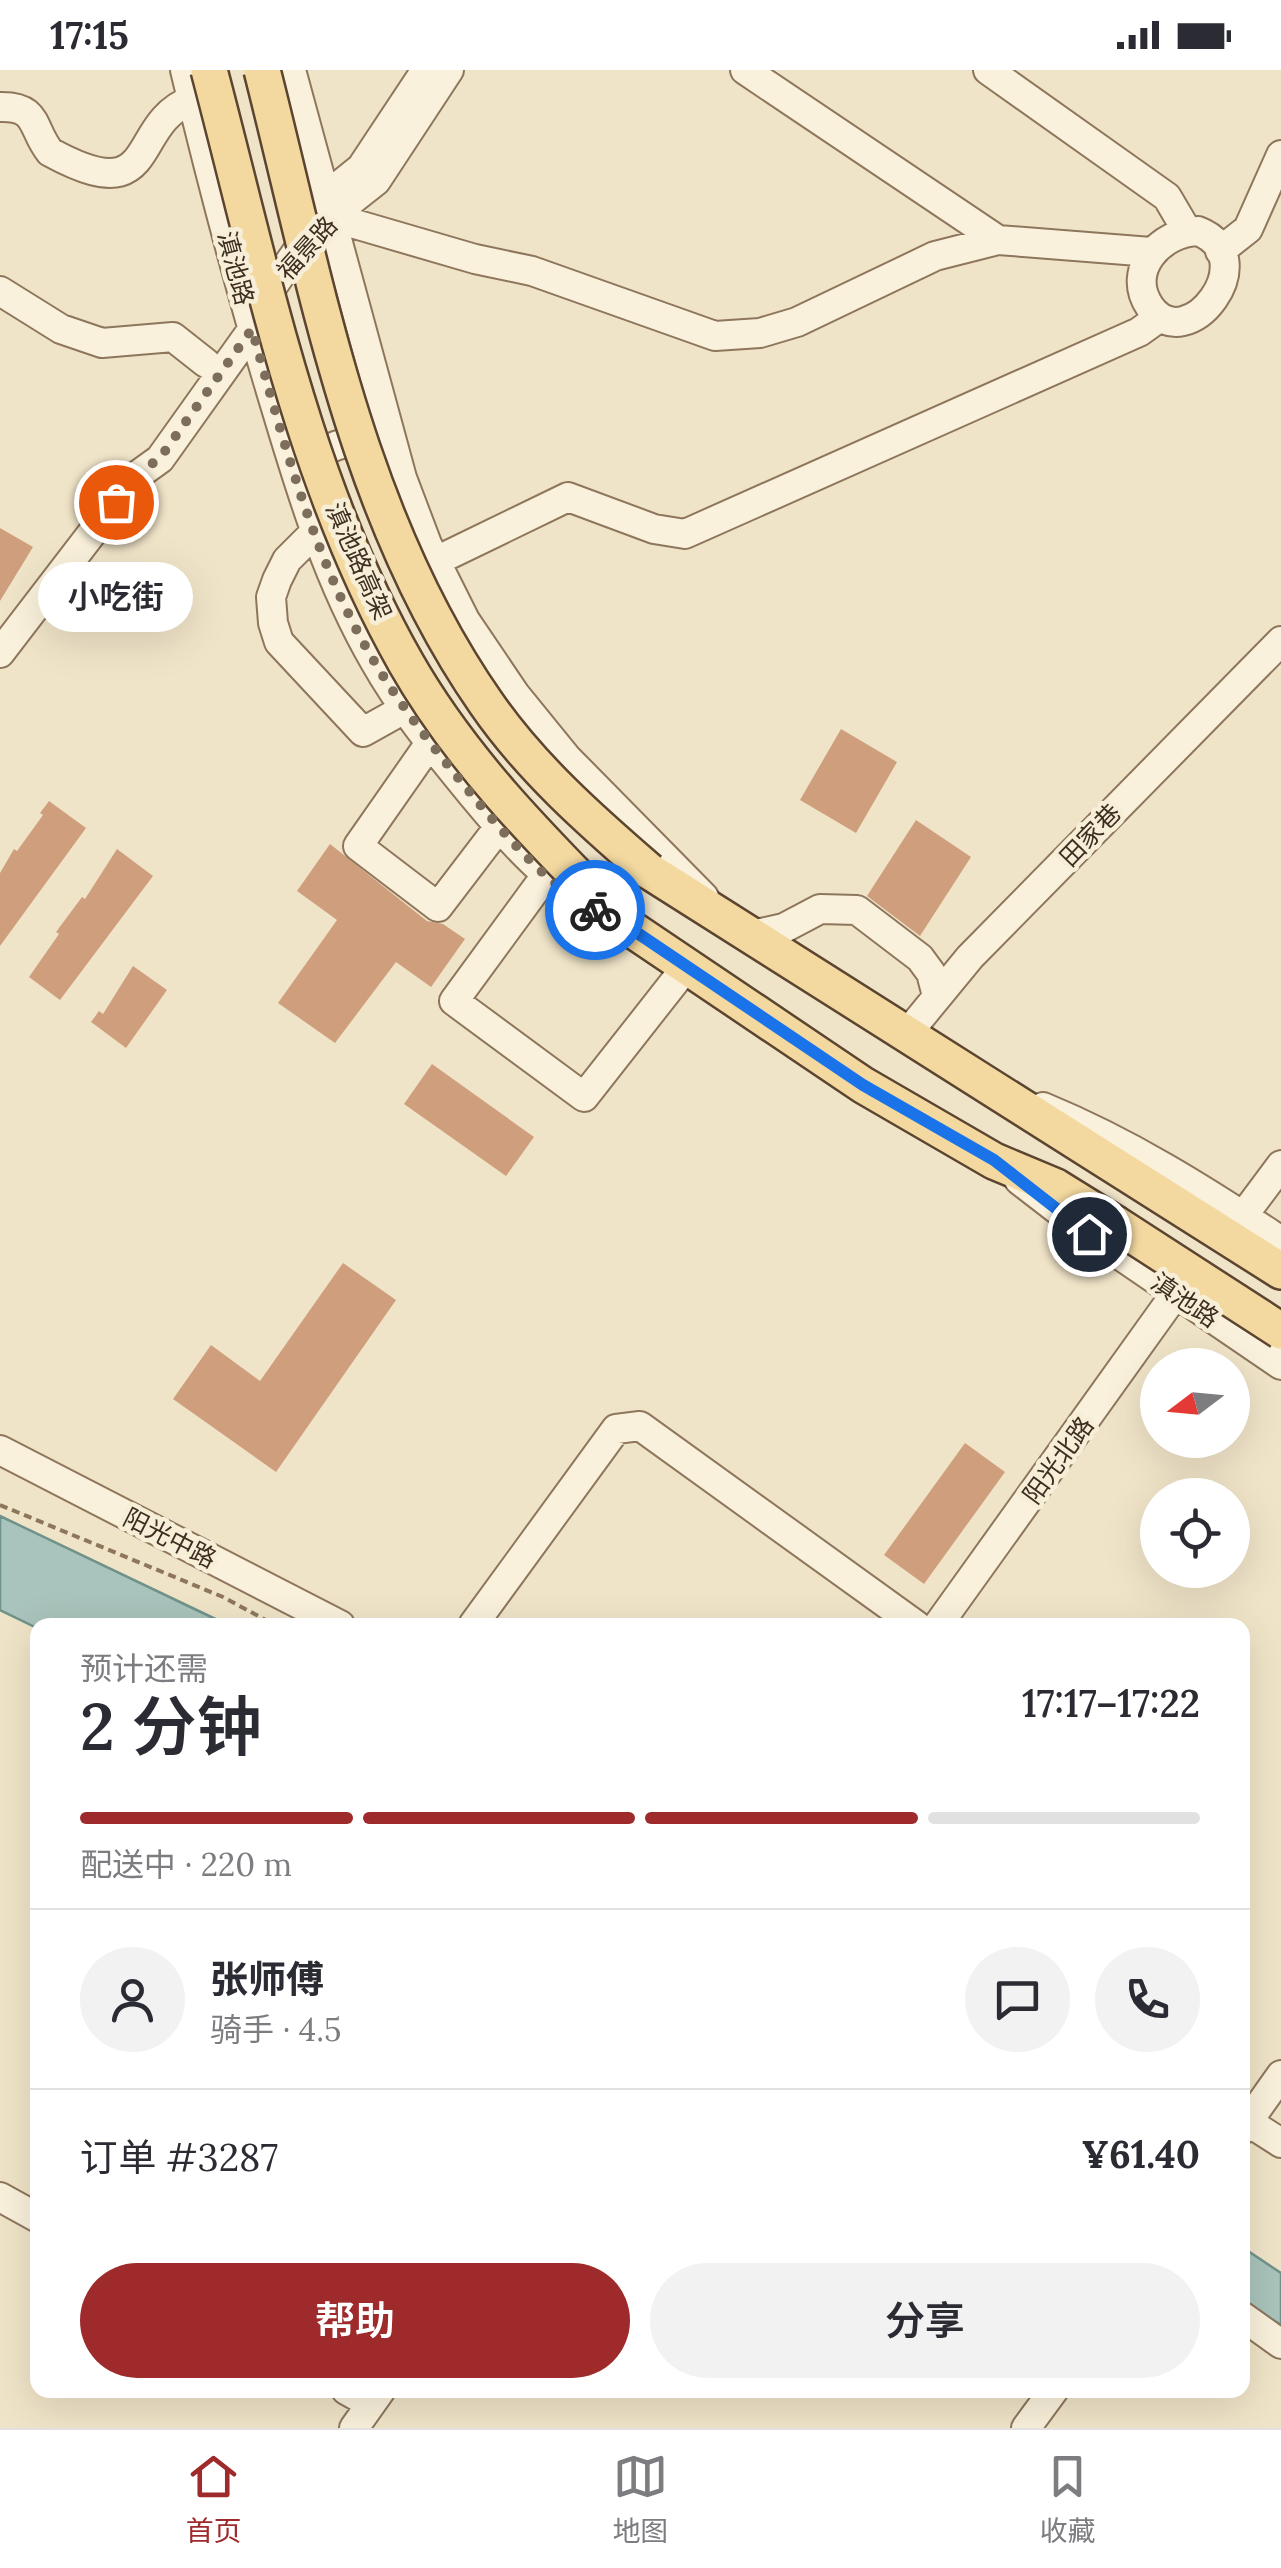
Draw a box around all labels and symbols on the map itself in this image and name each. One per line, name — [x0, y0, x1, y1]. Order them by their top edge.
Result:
street label: 福景路 — [270, 209, 344, 287]
street label: 滇池路 — [211, 228, 261, 308]
pin — [74, 460, 159, 545]
street label: 滇池路高架 — [319, 497, 399, 625]
callout: 小吃街 — [38, 562, 194, 632]
street label: 田家巷 — [1052, 797, 1128, 873]
courier — [545, 860, 645, 960]
pin — [1047, 1192, 1132, 1277]
street label: 滇池路 — [1145, 1266, 1225, 1334]
north arrow — [1140, 1348, 1250, 1458]
street label: 阳光北路 — [1016, 1410, 1100, 1510]
street label: 阳光中路 — [118, 1501, 222, 1575]

